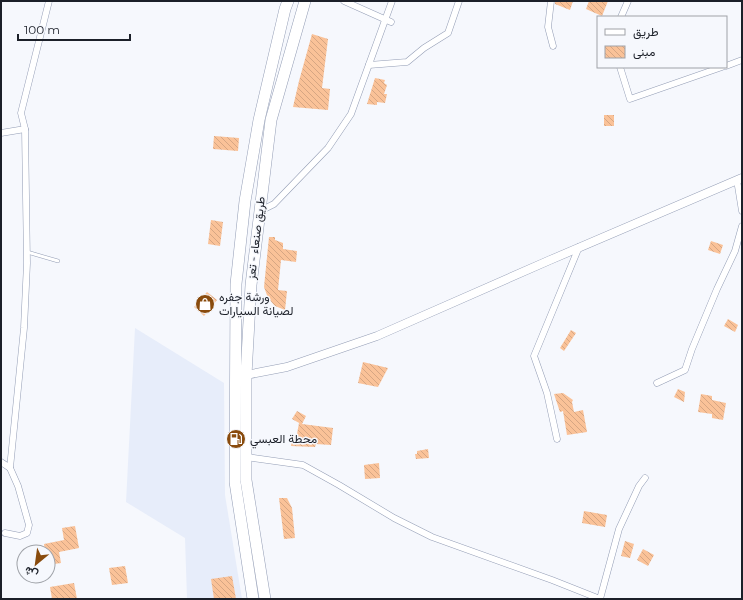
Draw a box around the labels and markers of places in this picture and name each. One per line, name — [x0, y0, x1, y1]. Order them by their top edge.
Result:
place label: ورشة جفره لصيانة السيارات — [219, 289, 294, 319]
shop icon: ورشة جفره لصيانة السيارات — [194, 293, 216, 315]
fuel station icon: محطة العبسي — [225, 428, 247, 450]
place label: محطة العبسي — [250, 431, 317, 449]

